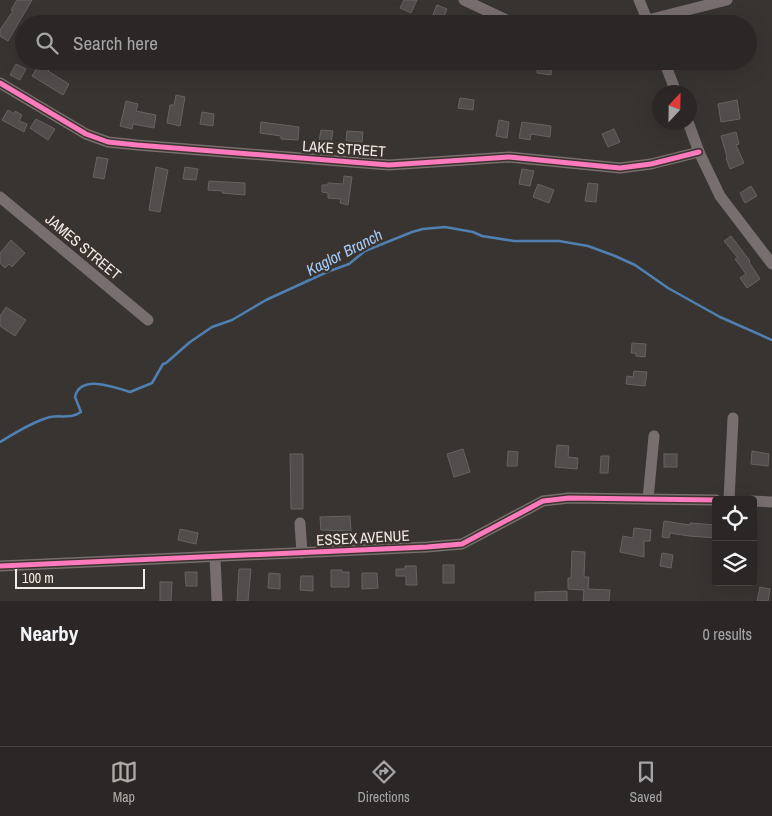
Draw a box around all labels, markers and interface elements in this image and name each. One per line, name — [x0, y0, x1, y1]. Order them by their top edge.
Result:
search box — [15, 15, 757, 70]
icon: search — [33, 29, 61, 57]
text: Search here — [73, 30, 158, 56]
north arrow — [652, 85, 697, 130]
street label: LAKE STREET — [302, 135, 387, 162]
street label: JAMES STREET — [41, 209, 126, 285]
water label: Kaglor Branch — [302, 223, 386, 281]
map controls — [712, 496, 757, 586]
button: locate — [712, 496, 757, 541]
street label: ESSEX AVENUE — [316, 525, 410, 550]
button: layers — [712, 541, 757, 586]
scale bar — [15, 566, 145, 589]
text: 100 m — [22, 569, 54, 587]
text: Nearby — [20, 619, 78, 648]
text: 0 results — [702, 623, 752, 645]
tab: Map — [110, 758, 138, 806]
tab: Directions — [358, 758, 410, 806]
tab: Saved — [630, 758, 662, 806]

